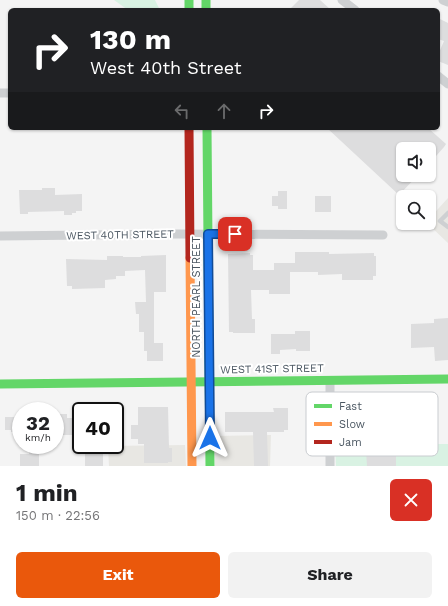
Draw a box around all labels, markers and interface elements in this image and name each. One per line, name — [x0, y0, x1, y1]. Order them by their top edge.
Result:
text: 130 m — [90, 23, 171, 56]
icon: right — [24, 24, 76, 76]
text: West 40th Street — [90, 57, 241, 78]
icon: left — [171, 100, 193, 122]
icon: ahead — [213, 100, 235, 122]
icon: right — [255, 100, 277, 122]
map controls — [396, 142, 436, 230]
button: sound — [396, 142, 436, 182]
button: search — [396, 190, 436, 230]
pin — [218, 217, 252, 251]
icon: arrive — [224, 223, 246, 245]
street label: WEST 40TH STREET — [66, 228, 174, 242]
street label: NORTH PEARL STREET — [190, 236, 203, 358]
street label: WEST 41ST STREET — [220, 362, 324, 376]
legend — [306, 392, 438, 456]
text: Fast — [339, 400, 362, 413]
speed limit sign: 40 — [72, 402, 124, 454]
text: 32 — [26, 411, 50, 435]
position arrow — [189, 417, 231, 459]
text: Slow — [339, 418, 365, 431]
text: km/h — [25, 432, 51, 443]
text: Jam — [339, 436, 362, 449]
text: 1 min — [16, 479, 78, 507]
button: close — [390, 479, 432, 521]
text: 150 m · 22:56 — [16, 508, 100, 523]
button: Exit — [16, 552, 220, 598]
button: Share — [228, 552, 432, 598]

